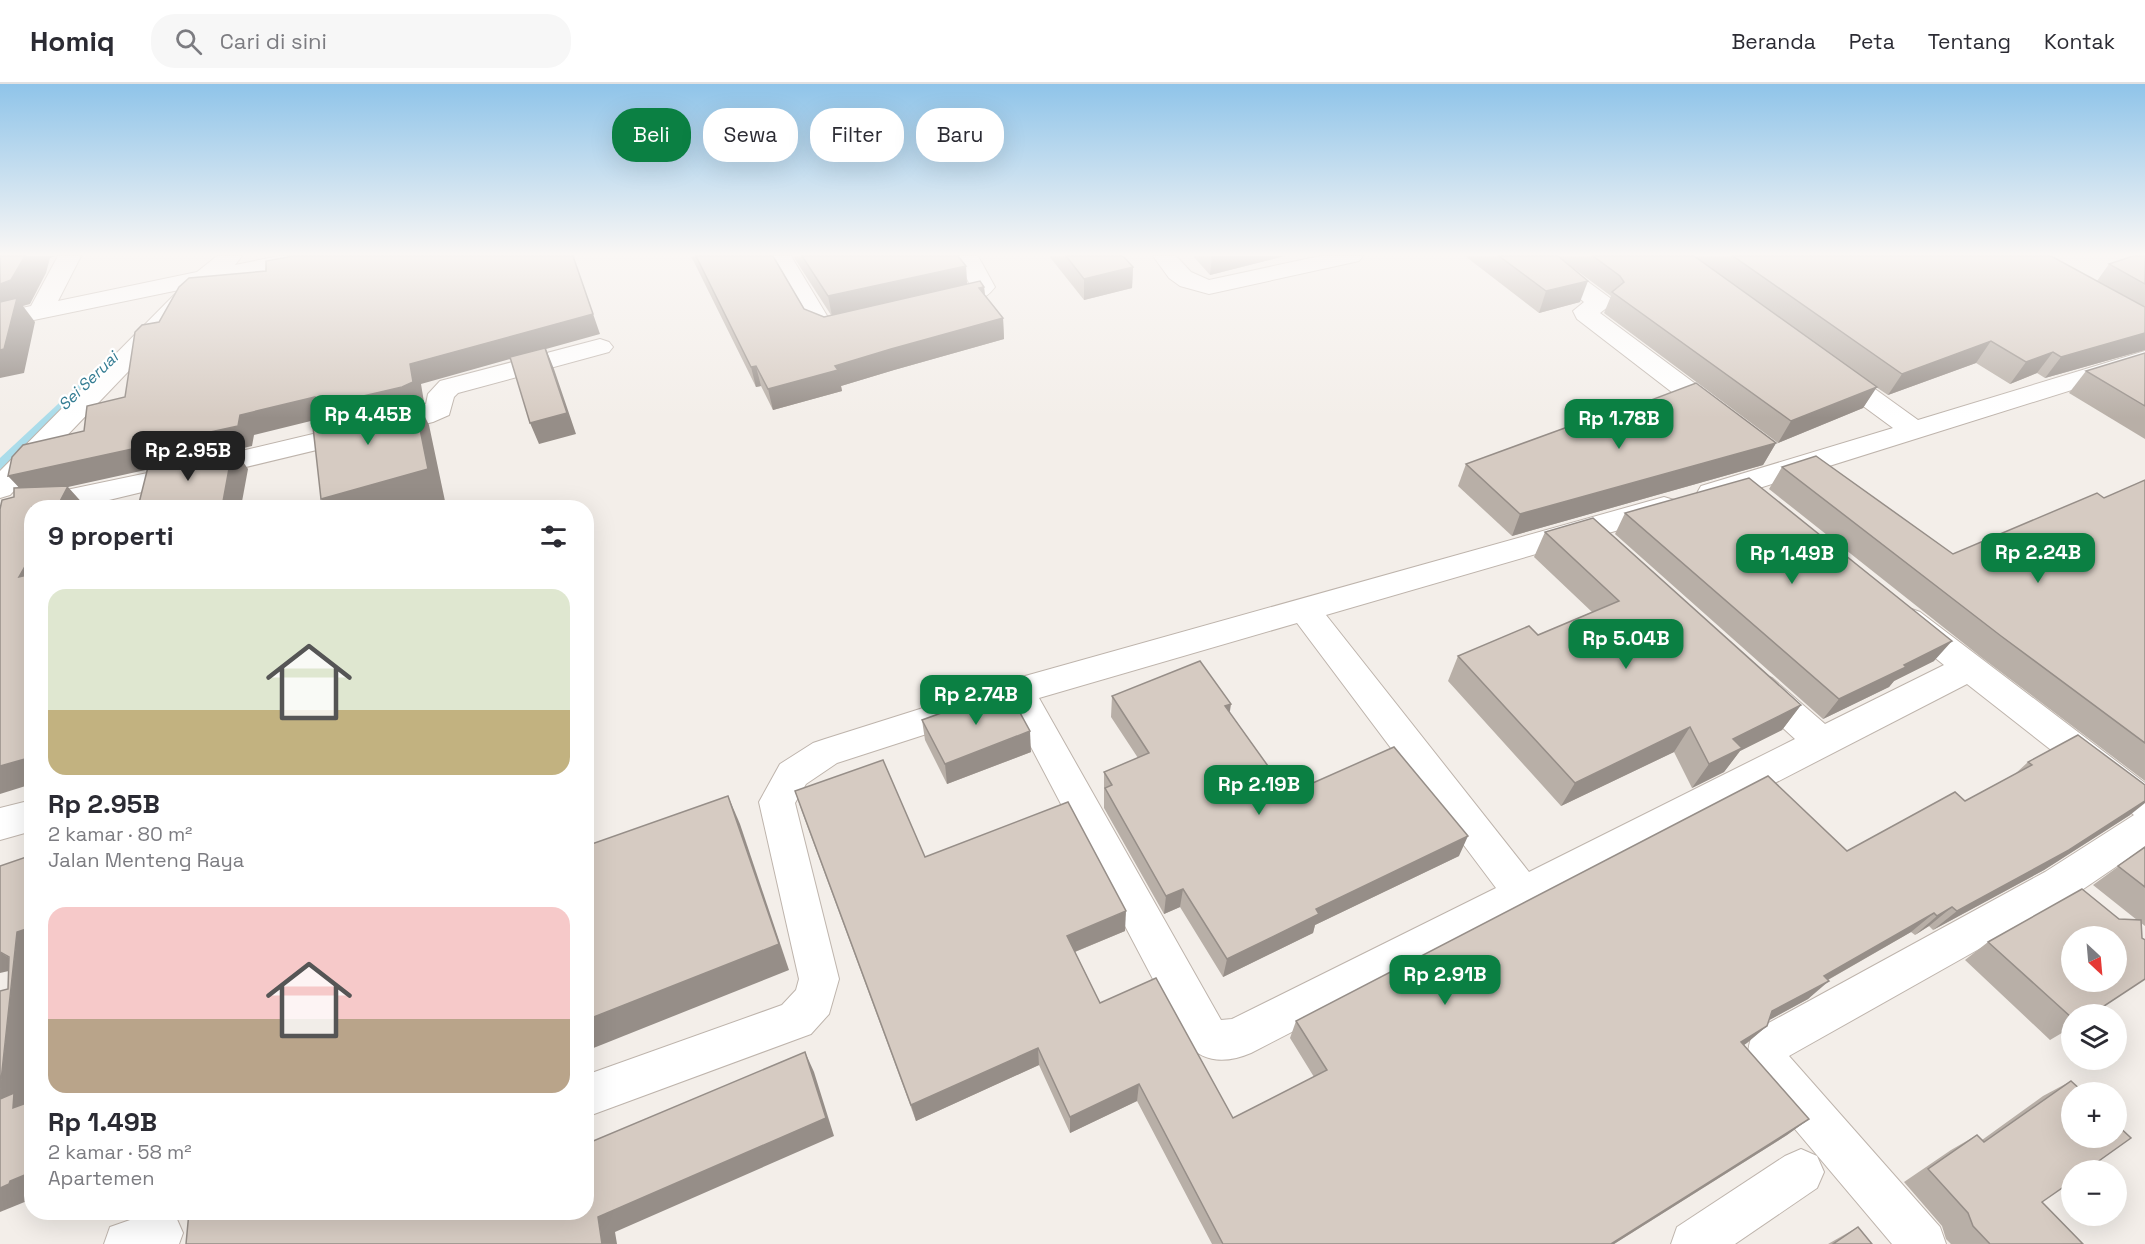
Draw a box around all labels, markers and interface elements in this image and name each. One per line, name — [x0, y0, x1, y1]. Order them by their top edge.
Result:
search box — [151, 14, 571, 68]
text: Homiq — [30, 23, 115, 59]
icon: search — [172, 25, 205, 58]
text: Cari di sini — [220, 27, 327, 55]
text: Beranda — [1731, 28, 1816, 55]
text: Peta — [1849, 28, 1895, 55]
text: Tentang — [1928, 28, 2011, 55]
text: Kontak — [2044, 28, 2115, 55]
chip: Beli — [612, 108, 691, 162]
chip: Sewa — [703, 108, 798, 162]
chip: Filter — [810, 108, 904, 162]
chip: Baru — [916, 108, 1004, 162]
water label: Sei Seruai — [54, 346, 124, 415]
pin: Rp 4.45B — [306, 395, 430, 446]
pin: Rp 1.78B — [1557, 399, 1681, 450]
text: Rp 4.45B — [324, 401, 412, 427]
text: Rp 1.78B — [1578, 405, 1660, 431]
pin: Rp 2.95B — [126, 431, 250, 482]
text: Rp 2.95B — [145, 437, 231, 463]
text: 9 properti — [48, 519, 174, 553]
icon: filters — [537, 520, 570, 553]
pin: Rp 2.24B — [1976, 533, 2100, 584]
pin: Rp 1.49B — [1730, 534, 1854, 585]
text: Rp 2.24B — [1995, 539, 2081, 565]
text: Rp 1.49B — [1750, 540, 1834, 566]
pin: Rp 5.04B — [1564, 619, 1688, 670]
text: Rp 5.04B — [1582, 625, 1670, 651]
icon: home — [255, 628, 363, 736]
pin: Rp 2.74B — [914, 675, 1038, 726]
text: Rp 2.74B — [934, 681, 1018, 707]
pin: Rp 2.19B — [1197, 765, 1321, 816]
text: Rp 2.19B — [1218, 771, 1300, 797]
text: Rp 2.95B — [48, 787, 160, 821]
text: 2 kamar · 80 m² — [48, 821, 192, 847]
text: Jalan Menteng Raya — [48, 847, 244, 873]
north arrow — [2061, 926, 2127, 992]
map controls — [2061, 926, 2127, 1226]
icon: home — [255, 946, 363, 1054]
pin: Rp 2.91B — [1383, 955, 1507, 1006]
text: Rp 2.91B — [1404, 961, 1486, 987]
button: layers — [2061, 1004, 2127, 1070]
button: + — [2061, 1082, 2127, 1148]
text: Rp 1.49B — [48, 1105, 157, 1139]
text: 2 kamar · 58 m² — [48, 1139, 192, 1165]
button: − — [2061, 1160, 2127, 1226]
text: Apartemen — [48, 1165, 155, 1191]

